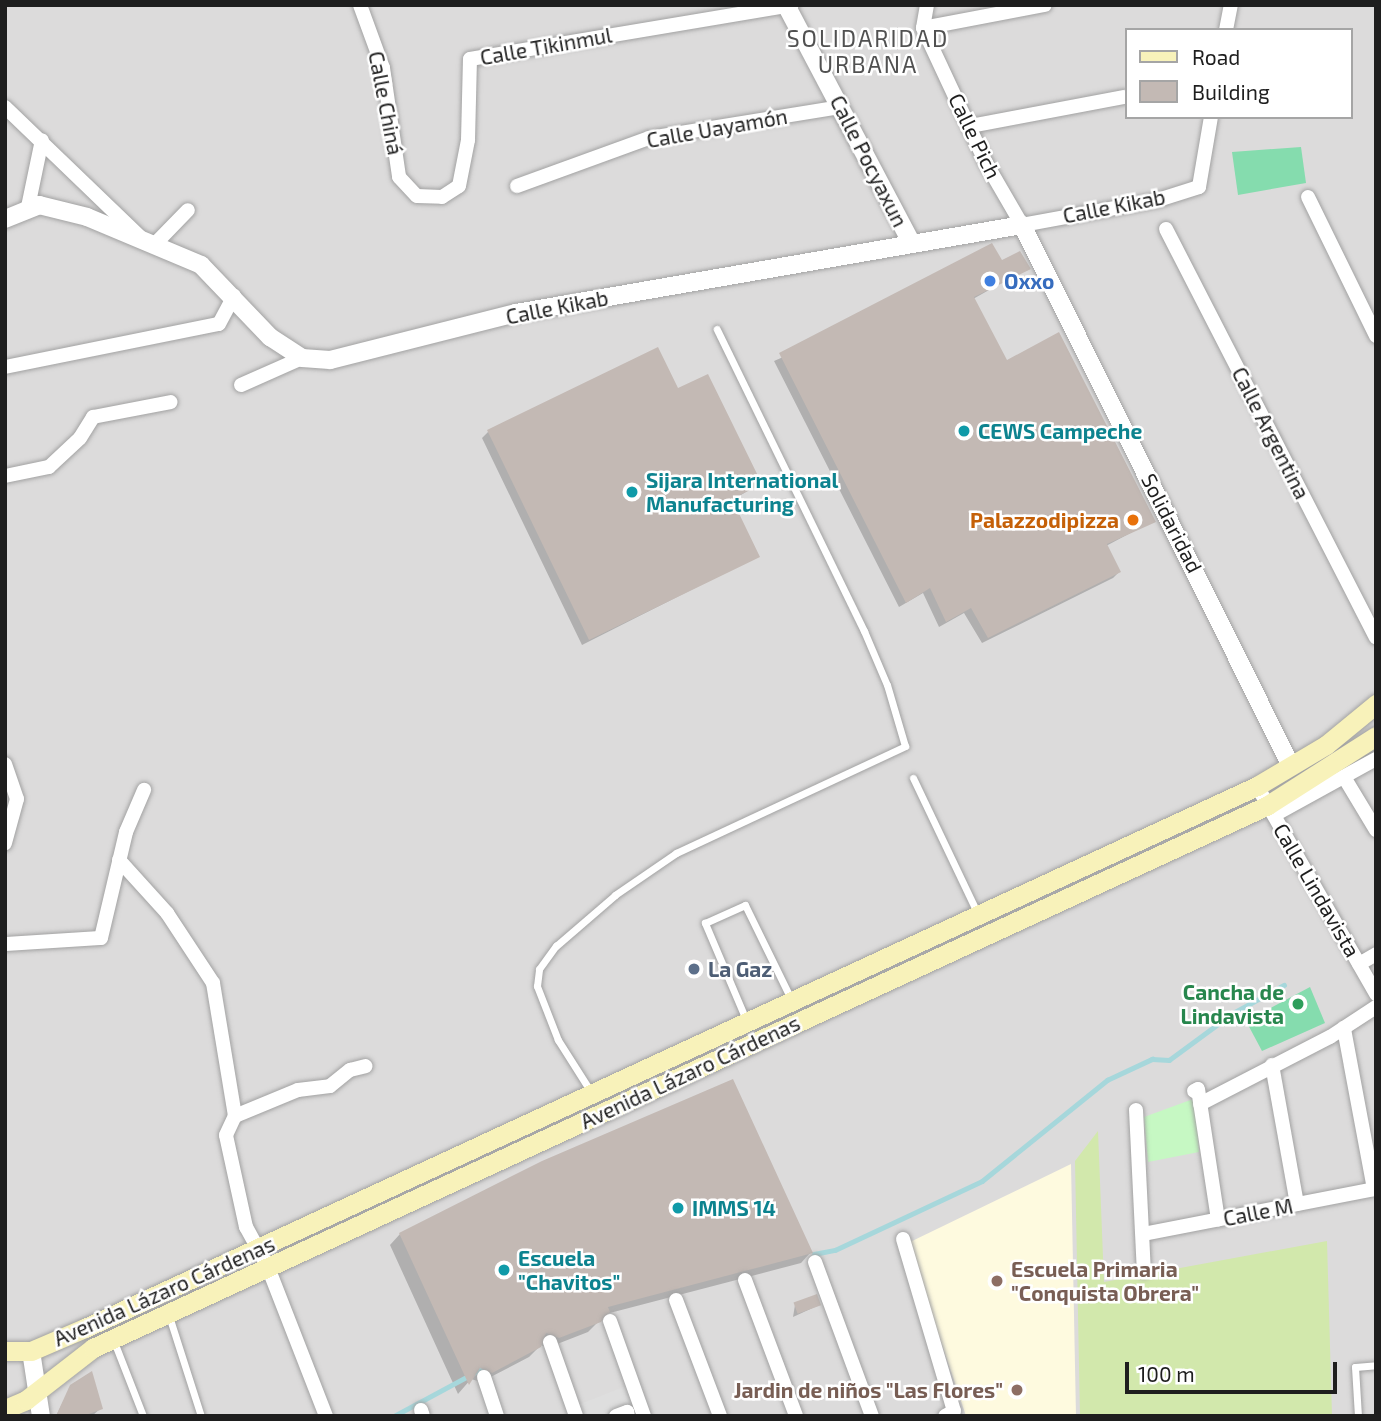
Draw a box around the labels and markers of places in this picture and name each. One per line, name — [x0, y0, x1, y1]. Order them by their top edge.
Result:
place label: Oxxo — [1004, 268, 1054, 294]
marker: Oxxo — [982, 273, 998, 289]
place label: CEWS Campeche — [978, 418, 1142, 444]
marker: CEWS Campeche — [956, 423, 972, 439]
place label: Sijara International Manufacturing — [646, 467, 838, 517]
marker: Sijara International Manufacturing — [624, 484, 640, 500]
place label: Palazzodipizza — [970, 507, 1119, 533]
marker: Palazzodipizza — [1125, 512, 1141, 528]
place label: La Gaz — [708, 956, 772, 982]
marker: La Gaz — [686, 961, 702, 977]
place label: Cancha de Lindavista — [1180, 979, 1284, 1029]
marker: Cancha de Lindavista — [1290, 996, 1306, 1012]
place label: IMMS 14 — [692, 1195, 776, 1221]
marker: IMMS 14 — [670, 1200, 686, 1216]
place label: Escuela "Chavitos" — [518, 1245, 620, 1295]
place label: Escuela Primaria "Conquista Obrera" — [1011, 1256, 1199, 1306]
marker: Escuela "Chavitos" — [496, 1262, 512, 1278]
marker: Escuela Primaria "Conquista Obrera" — [989, 1273, 1005, 1289]
place label: Jardin de niños "Las Flores" — [733, 1377, 1003, 1403]
marker: Jardin de niños "Las Flores" — [1009, 1382, 1025, 1398]

